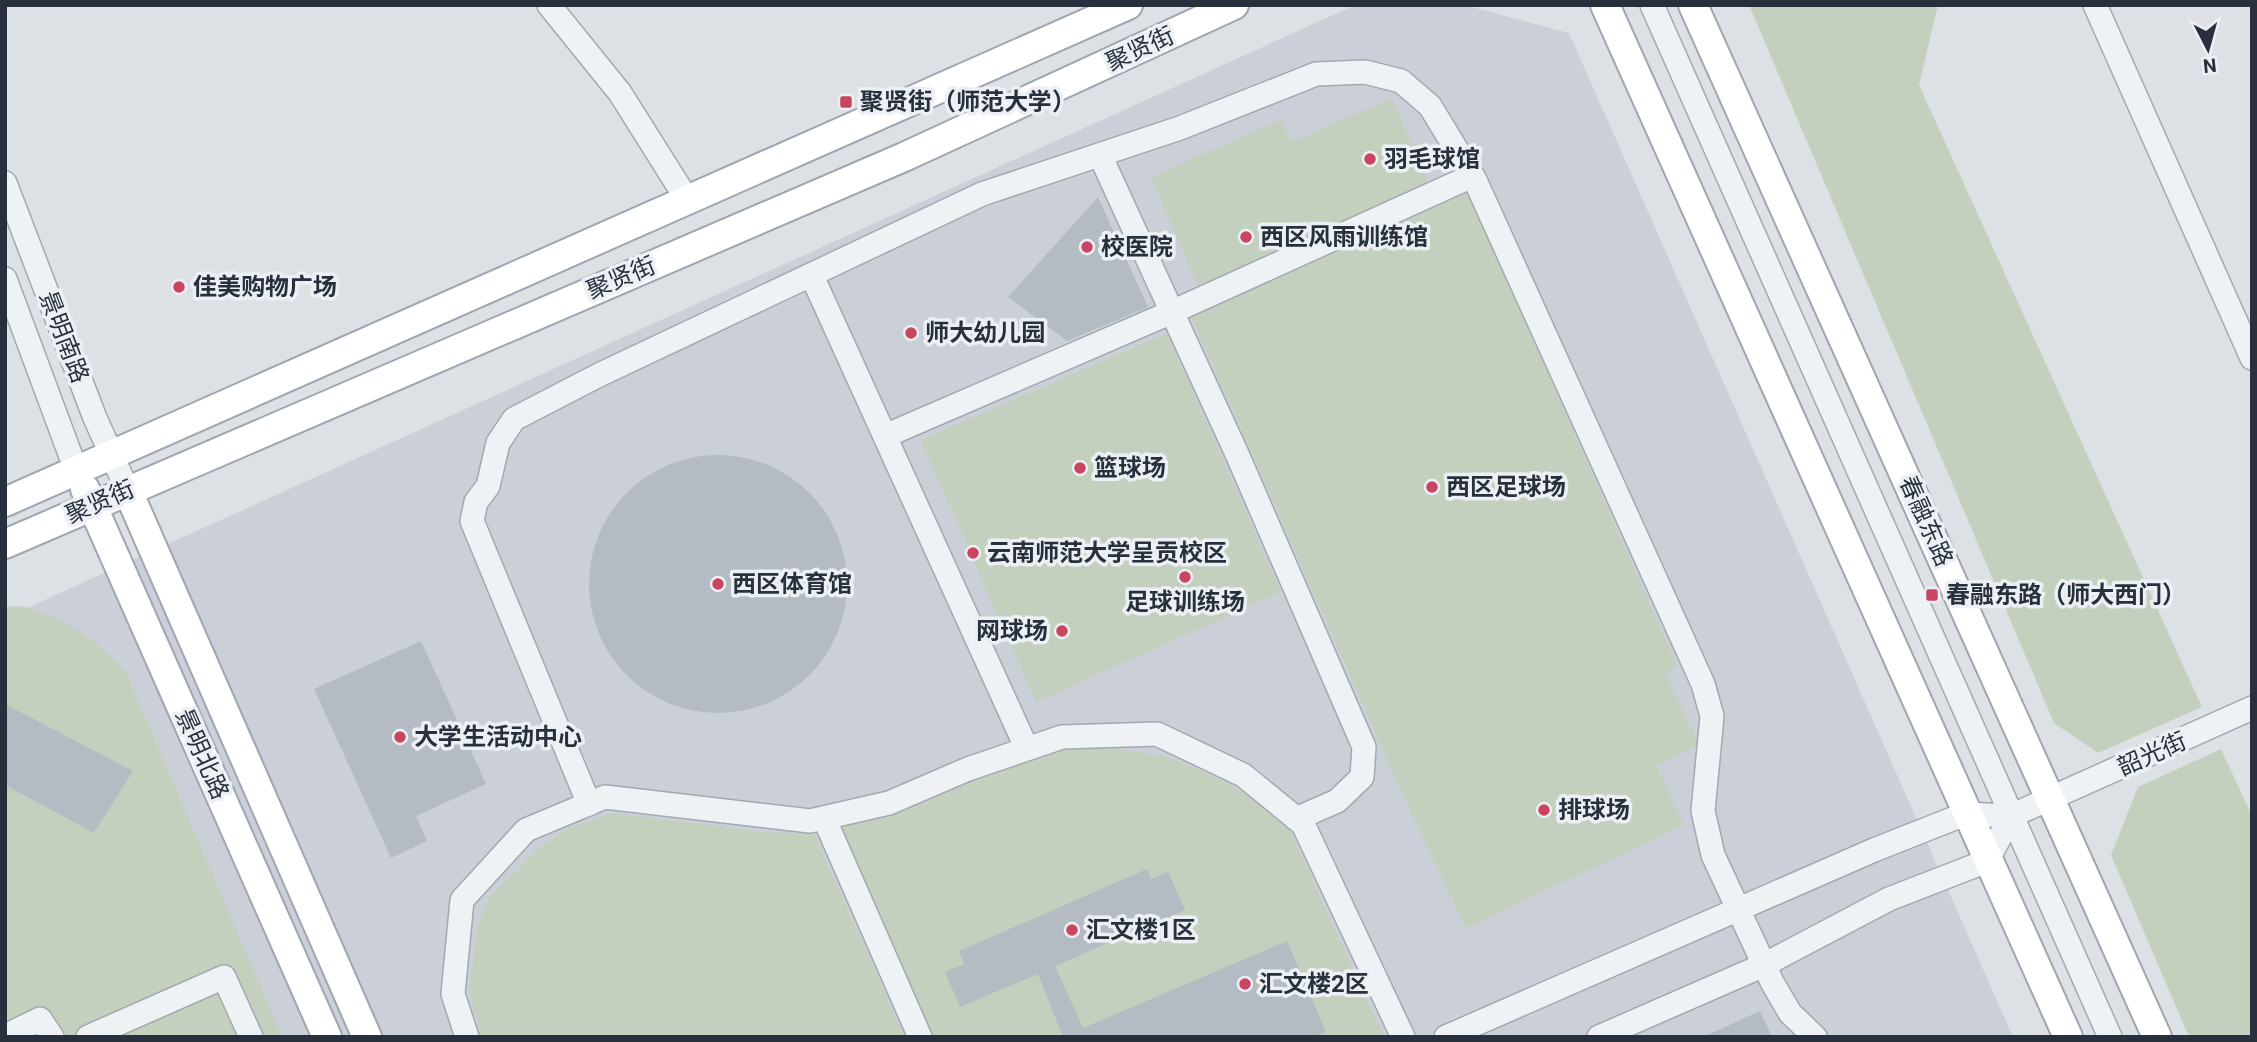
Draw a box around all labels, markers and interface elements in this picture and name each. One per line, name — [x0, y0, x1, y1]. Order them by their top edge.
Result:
north arrow — [2173, 14, 2243, 84]
street label: 聚贤街 — [1101, 21, 1179, 77]
text: N — [2202, 53, 2218, 78]
place label: 聚贤街（师范大学） — [860, 88, 1076, 116]
marker: 聚贤街（师范大学） — [838, 94, 854, 110]
place label: 羽毛球馆 — [1384, 145, 1480, 173]
marker: 羽毛球馆 — [1362, 151, 1378, 167]
place label: 西区风雨训练馆 — [1260, 223, 1428, 251]
marker: 西区风雨训练馆 — [1238, 229, 1254, 245]
place label: 校医院 — [1101, 233, 1173, 261]
marker: 校医院 — [1079, 239, 1095, 255]
street label: 聚贤街 — [582, 251, 660, 305]
place label: 佳美购物广场 — [193, 273, 337, 301]
marker: 佳美购物广场 — [171, 279, 187, 295]
street label: 景明南路 — [34, 287, 94, 387]
place label: 师大幼儿园 — [925, 319, 1045, 347]
marker: 师大幼儿园 — [903, 325, 919, 341]
place label: 篮球场 — [1094, 454, 1166, 482]
marker: 篮球场 — [1072, 460, 1088, 476]
street label: 春融东路 — [1894, 471, 1958, 571]
place label: 西区足球场 — [1446, 473, 1566, 501]
street label: 聚贤街 — [61, 475, 139, 529]
marker: 西区足球场 — [1424, 479, 1440, 495]
place label: 云南师范大学呈贡校区 — [987, 539, 1227, 567]
marker: 云南师范大学呈贡校区 — [965, 545, 981, 561]
marker: 足球训练场 — [1177, 569, 1193, 585]
place label: 西区体育馆 — [732, 570, 852, 598]
marker: 西区体育馆 — [710, 576, 726, 592]
place label: 春融东路（师大西门） — [1946, 581, 2186, 609]
marker: 春融东路（师大西门） — [1924, 587, 1940, 603]
place label: 足球训练场 — [1125, 588, 1245, 616]
place label: 网球场 — [976, 617, 1048, 645]
marker: 网球场 — [1054, 623, 1070, 639]
street label: 景明北路 — [170, 704, 234, 804]
place label: 大学生活动中心 — [414, 723, 582, 751]
street label: 韶光街 — [2113, 727, 2191, 781]
marker: 大学生活动中心 — [392, 729, 408, 745]
place label: 排球场 — [1558, 796, 1630, 824]
marker: 排球场 — [1536, 802, 1552, 818]
place label: 汇文楼1区 — [1086, 916, 1196, 944]
marker: 汇文楼1区 — [1064, 922, 1080, 938]
place label: 汇文楼2区 — [1259, 970, 1369, 998]
marker: 汇文楼2区 — [1237, 976, 1253, 992]

